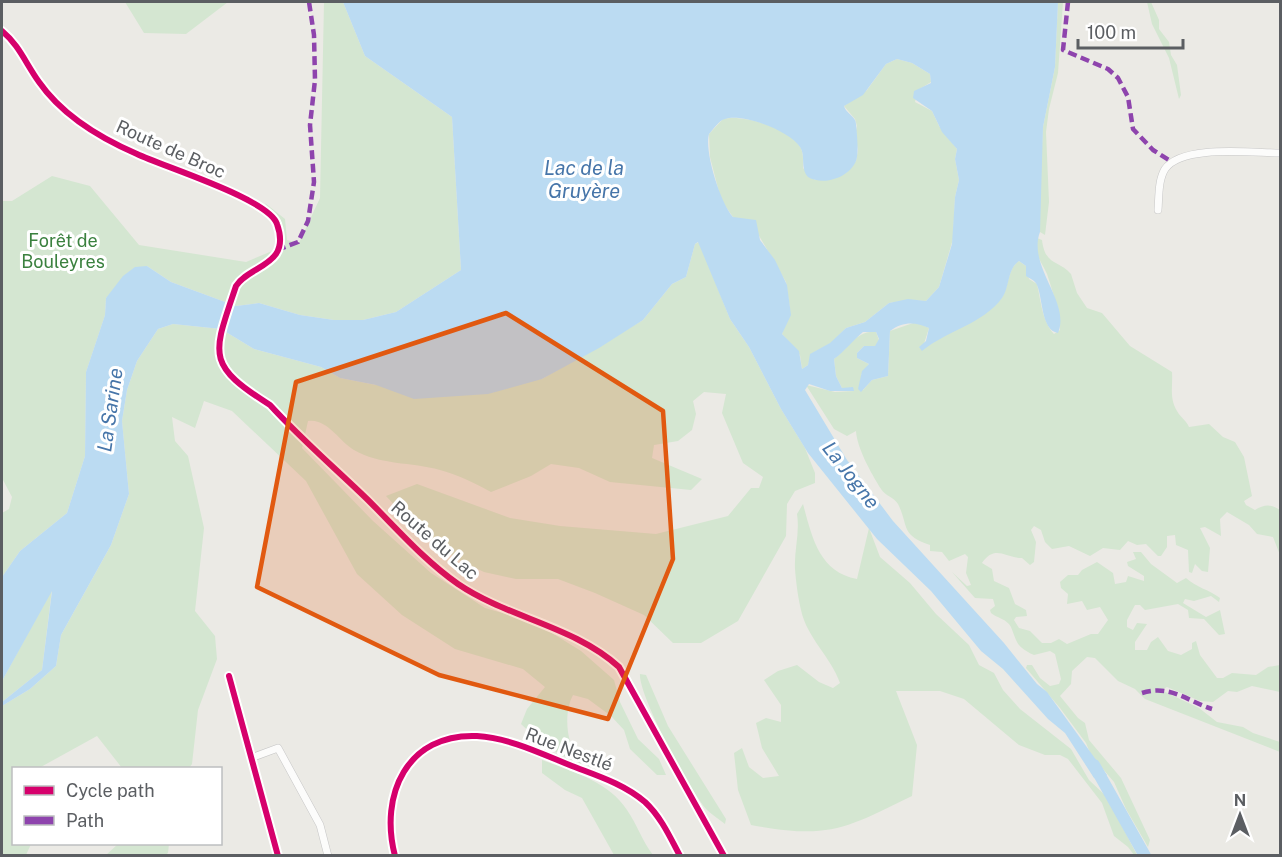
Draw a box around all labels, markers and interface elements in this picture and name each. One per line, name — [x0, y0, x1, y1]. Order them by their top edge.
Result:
scale bar — [1078, 12, 1183, 50]
text: 100 m — [1087, 22, 1136, 43]
street label: Route de Broc — [113, 115, 229, 183]
water label: Lac de la Gruyère — [544, 156, 624, 203]
park label: Forêt de Bouleyres — [21, 230, 105, 272]
water label: La Sarine — [92, 366, 128, 454]
water label: La Jogne — [817, 437, 885, 513]
street label: Route du Lac — [387, 496, 483, 584]
street label: Rue Nestlé — [522, 723, 616, 775]
legend — [12, 767, 222, 845]
text: Cycle path — [66, 780, 155, 801]
north arrow — [1210, 785, 1270, 845]
text: N — [1234, 791, 1246, 810]
text: Path — [66, 810, 104, 831]

